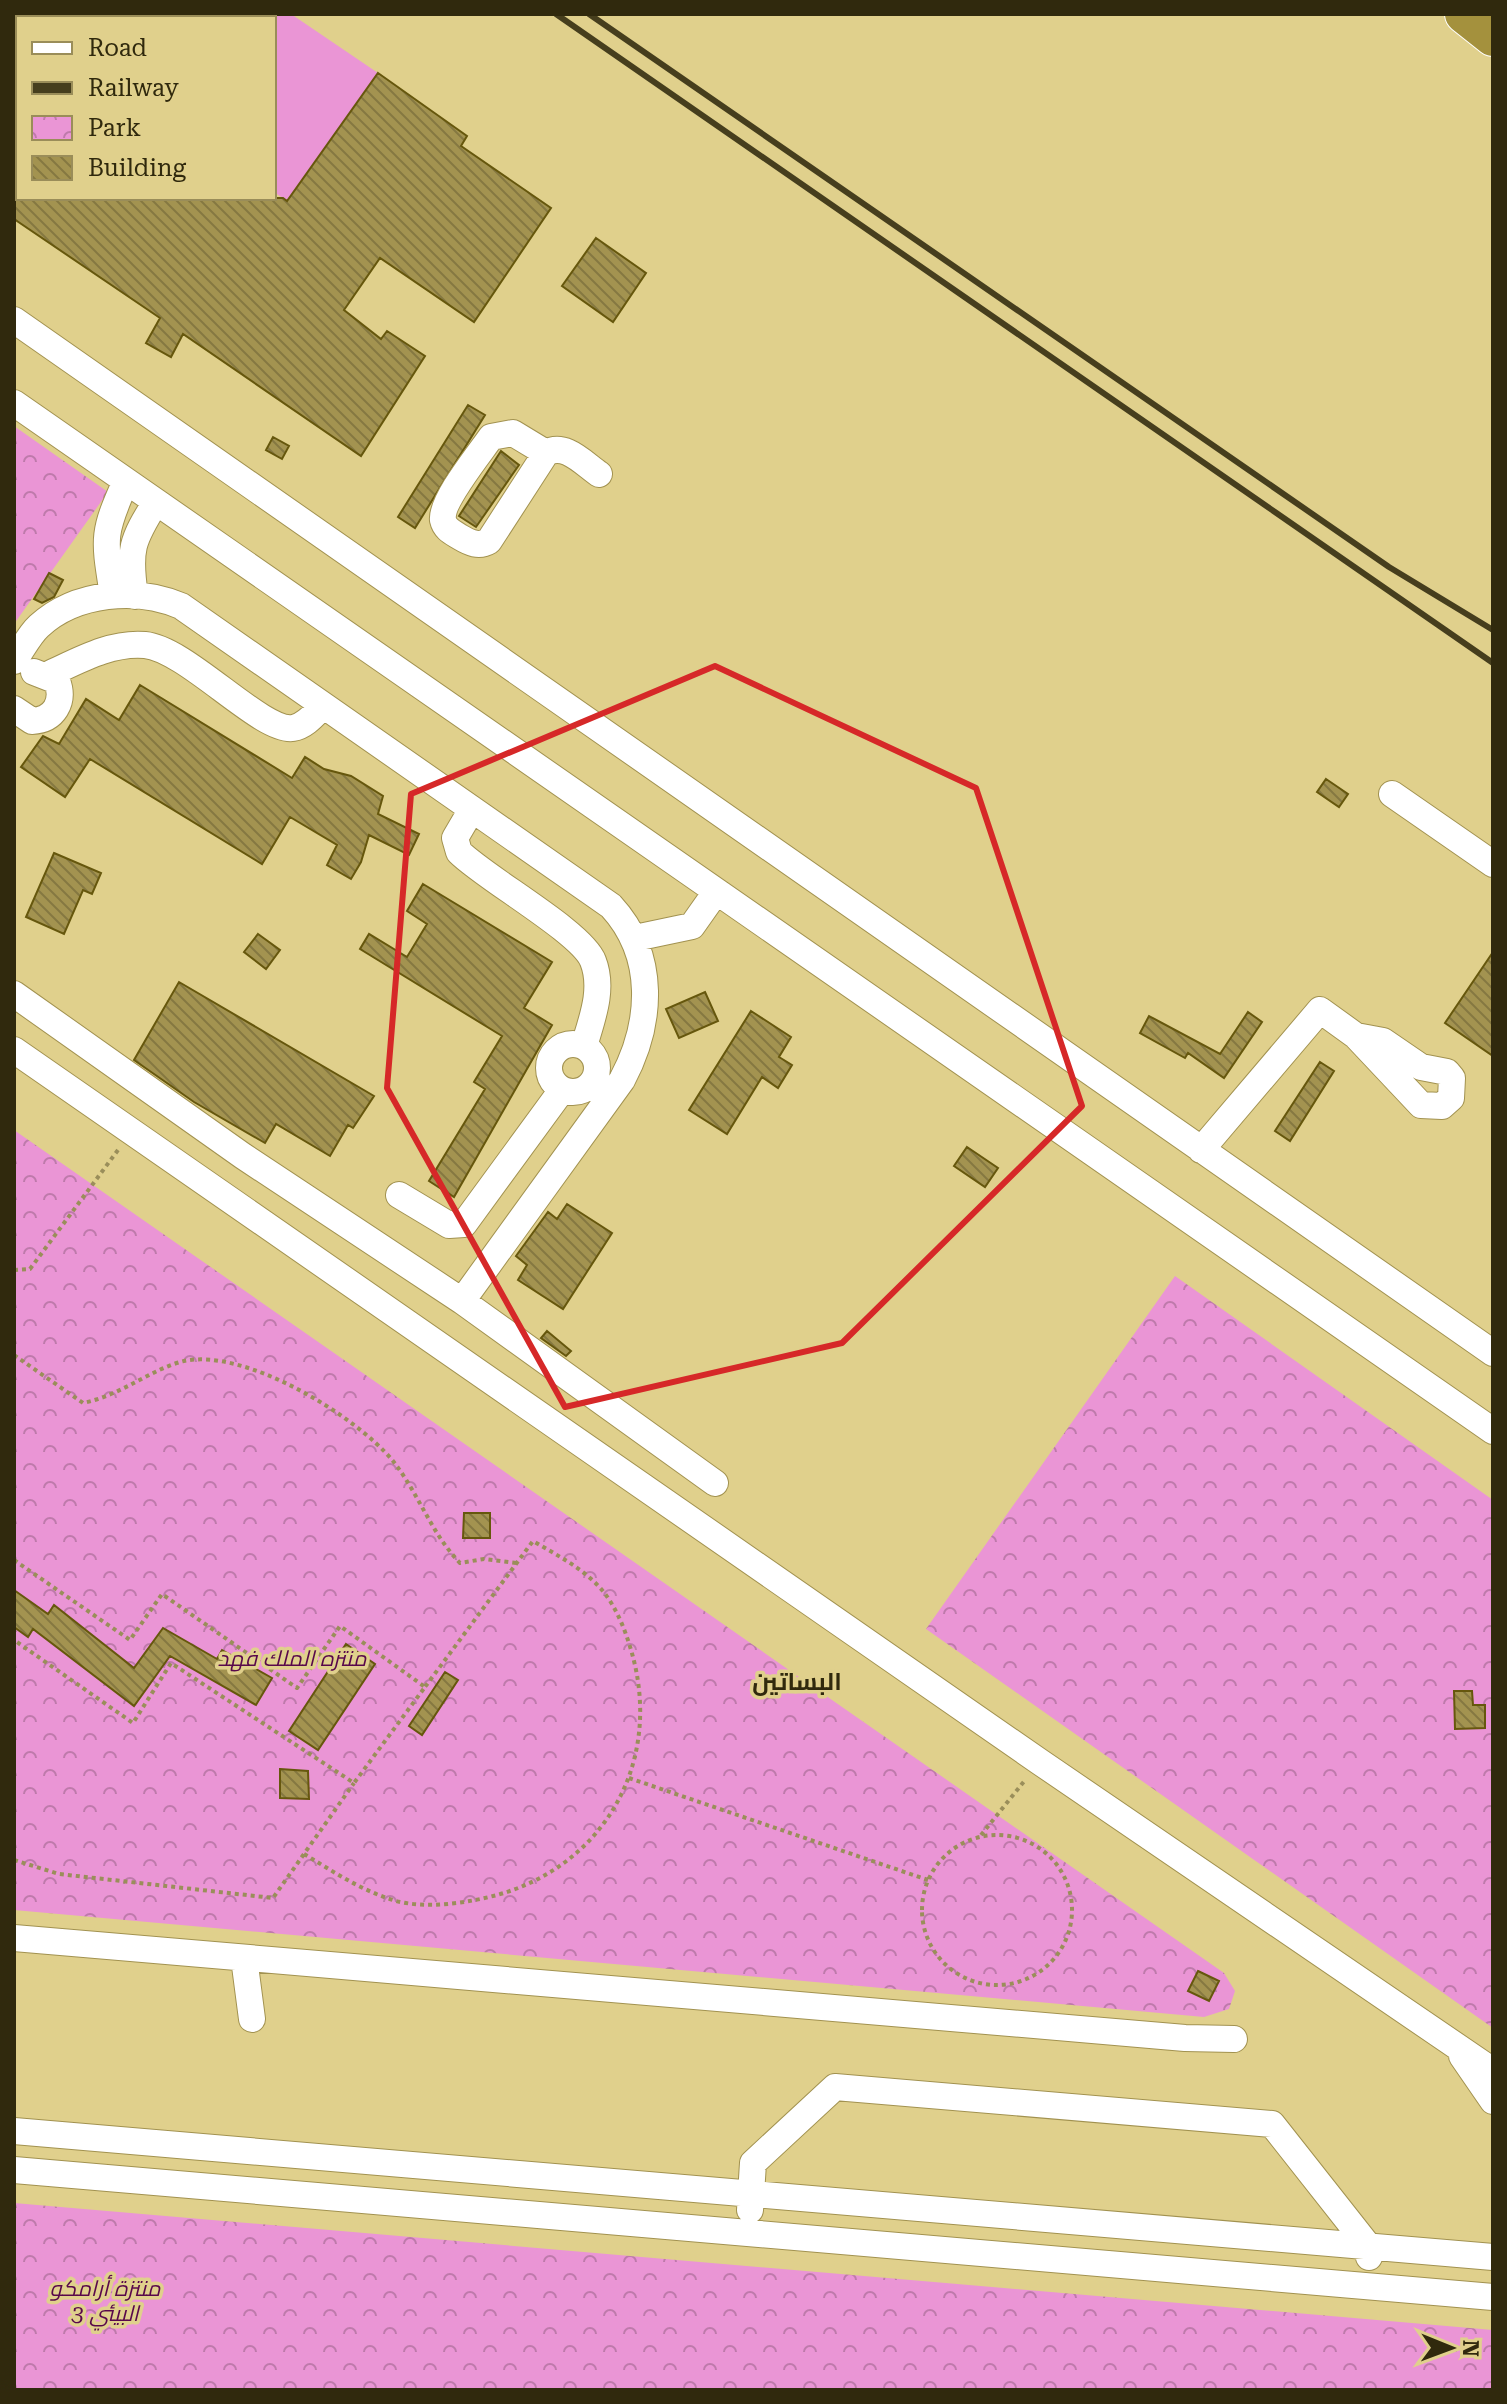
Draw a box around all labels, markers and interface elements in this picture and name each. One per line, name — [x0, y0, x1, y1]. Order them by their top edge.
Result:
legend — [16, 16, 276, 200]
text: Road — [88, 34, 147, 62]
text: Railway — [88, 74, 179, 102]
text: Park — [88, 114, 141, 142]
text: Building — [88, 154, 186, 182]
park label: منتزه الملك فهد — [218, 1646, 367, 1672]
district label: البساتين — [752, 1668, 842, 1696]
park label: منتزة أرامكو البيئي 3 — [49, 2274, 161, 2331]
north arrow — [1411, 2308, 1491, 2388]
text: N — [1458, 2340, 1483, 2357]

